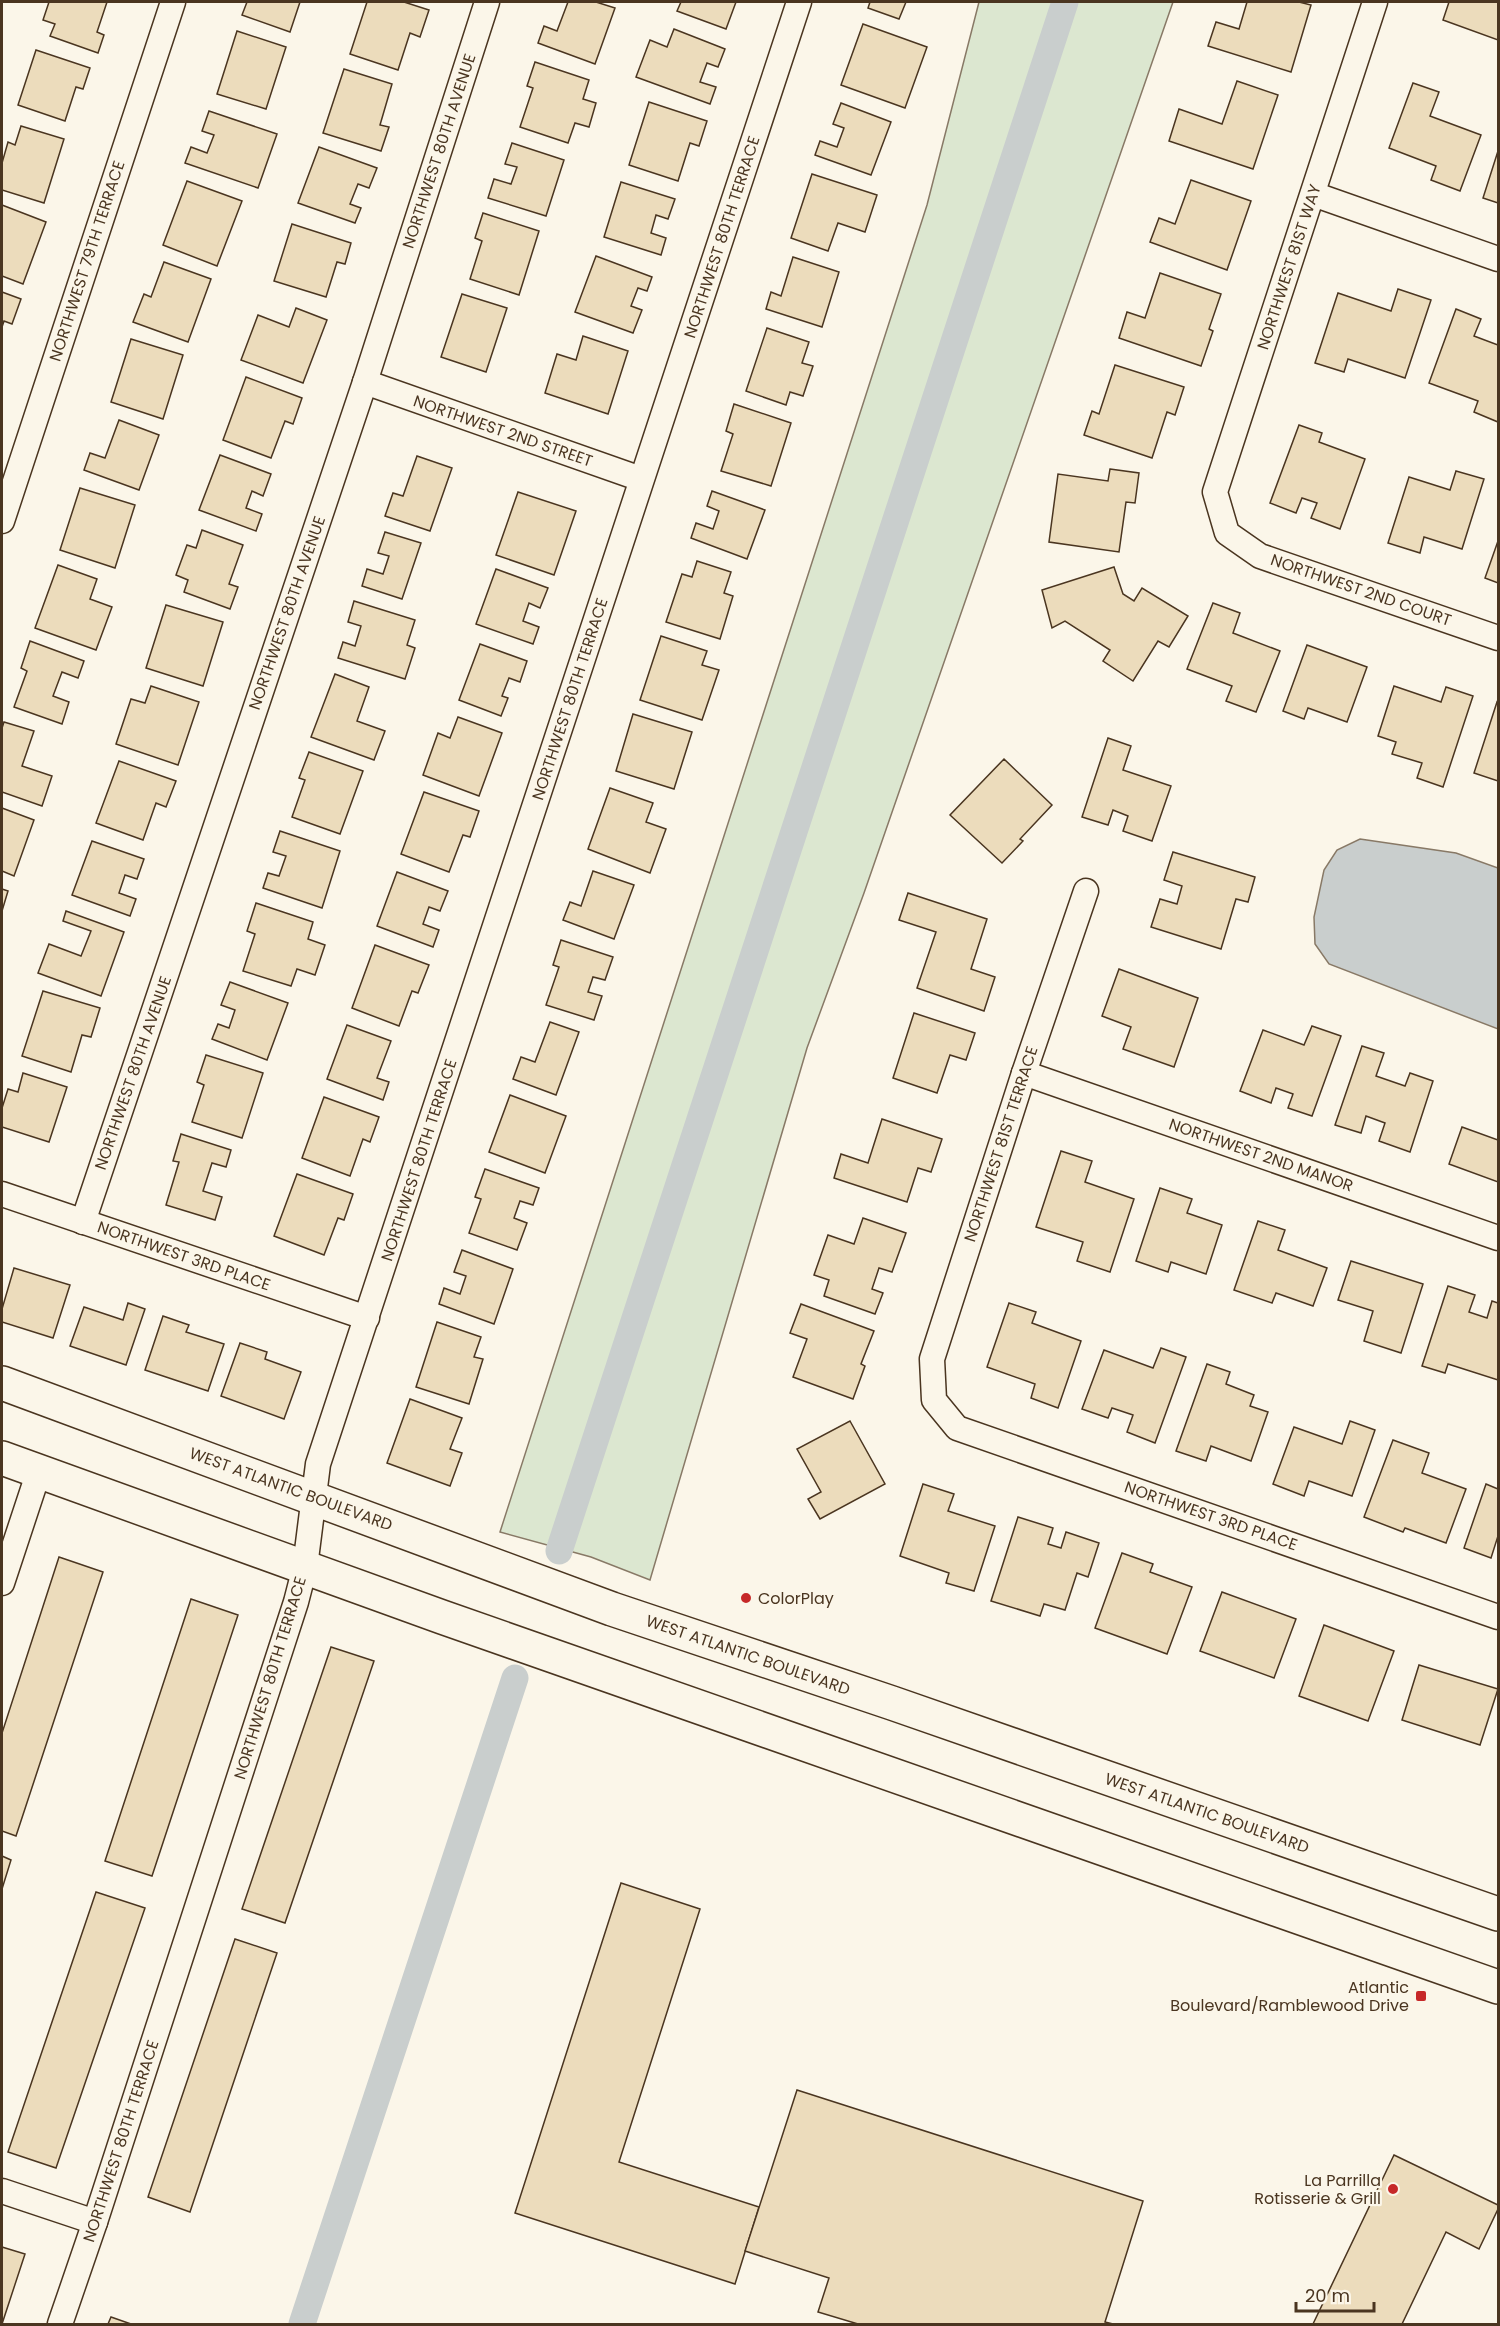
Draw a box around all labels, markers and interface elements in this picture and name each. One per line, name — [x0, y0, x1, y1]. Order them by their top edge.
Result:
street label: NORTHWEST 80TH AVENUE — [397, 51, 481, 251]
street label: NORTHWEST 80TH TERRACE — [678, 133, 766, 341]
street label: NORTHWEST 79TH TERRACE — [44, 158, 130, 364]
street label: NORTHWEST 81ST WAY — [1251, 181, 1327, 353]
street label: NORTHWEST 2ND STREET — [410, 389, 596, 473]
street label: NORTHWEST 80TH AVENUE — [243, 513, 331, 713]
street label: NORTHWEST 2ND COURT — [1268, 548, 1455, 632]
street label: NORTHWEST 80TH TERRACE — [526, 595, 614, 803]
street label: NORTHWEST 80TH AVENUE — [89, 973, 177, 1173]
street label: NORTHWEST 81ST TERRACE — [958, 1043, 1044, 1245]
street label: NORTHWEST 80TH TERRACE — [375, 1056, 463, 1264]
street label: NORTHWEST 2ND MANOR — [1166, 1113, 1356, 1197]
street label: NORTHWEST 3RD PLACE — [94, 1216, 274, 1296]
street label: WEST ATLANTIC BOULEVARD — [186, 1441, 396, 1537]
street label: NORTHWEST 3RD PLACE — [1121, 1476, 1301, 1556]
street label: NORTHWEST 80TH TERRACE — [228, 1574, 312, 1782]
place label: ColorPlay — [758, 1587, 834, 1610]
marker: ColorPlay — [739, 1591, 753, 1605]
street label: WEST ATLANTIC BOULEVARD — [643, 1609, 853, 1701]
street label: WEST ATLANTIC BOULEVARD — [1102, 1767, 1312, 1859]
place label: Atlantic Boulevard/Ramblewood Drive — [1170, 1976, 1409, 2017]
marker: Atlantic Boulevard/Ramblewood Drive — [1414, 1989, 1428, 2003]
street label: NORTHWEST 80TH TERRACE — [77, 2037, 165, 2245]
place label: La Parrilla Rotisserie & Grill — [1254, 2169, 1381, 2210]
marker: La Parrilla Rotisserie & Grill — [1386, 2182, 1400, 2196]
scale bar — [1296, 2275, 1374, 2313]
text: 20 m — [1305, 2283, 1350, 2308]

